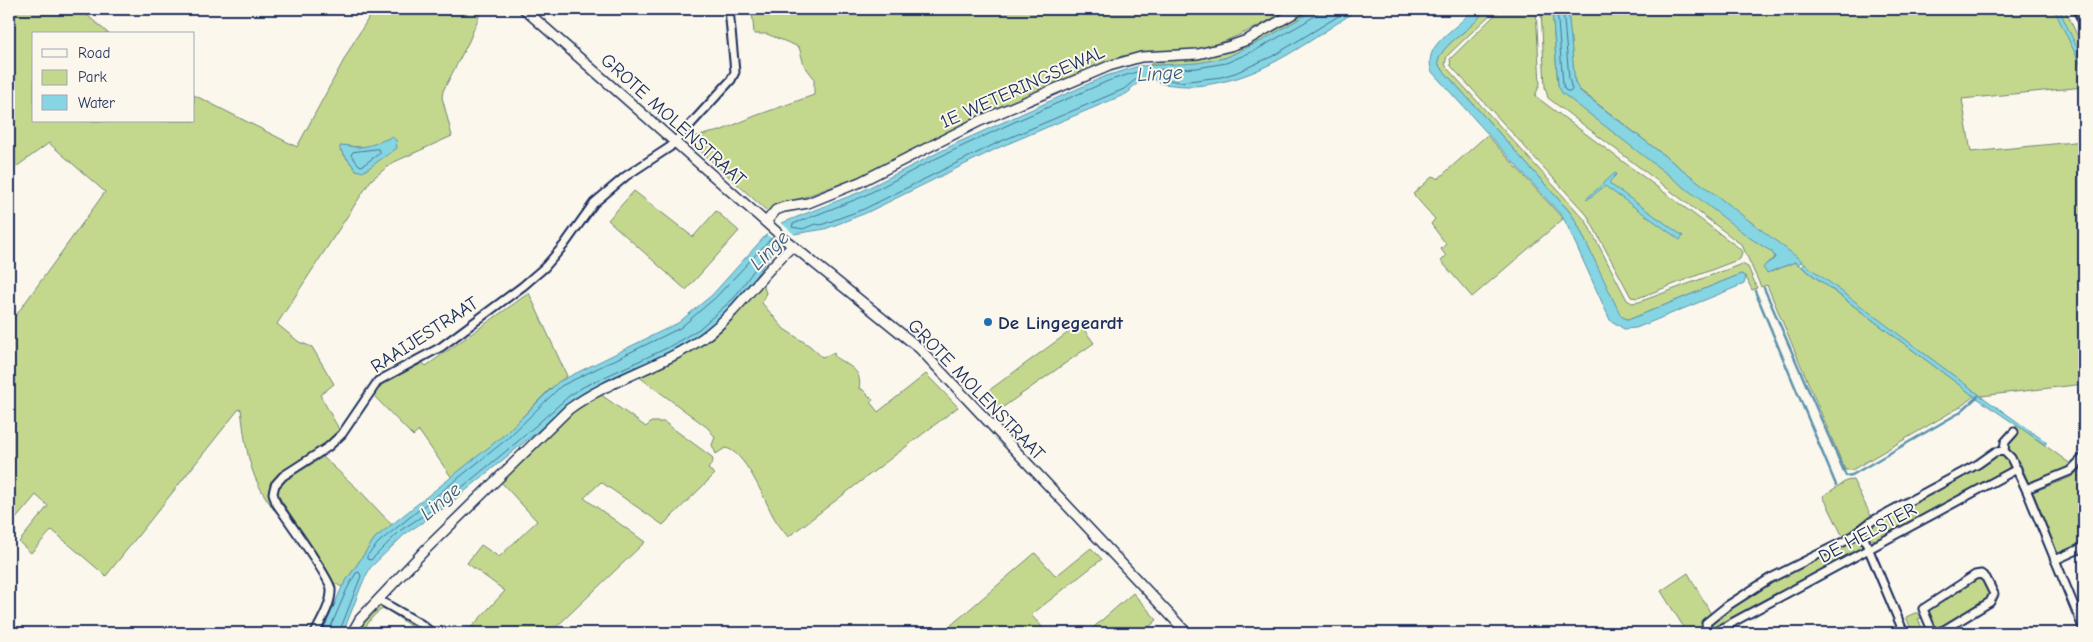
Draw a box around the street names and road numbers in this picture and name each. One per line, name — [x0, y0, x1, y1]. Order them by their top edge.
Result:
street label: 1E WETERINGSEWAL — [937, 41, 1108, 133]
street label: GROTE MOLENSTRAAT — [596, 49, 751, 191]
street label: RAAIJESTRAAT — [367, 292, 482, 378]
street label: GROTE MOLENSTRAAT — [903, 315, 1049, 465]
street label: DE HELSTER — [1815, 498, 1920, 568]

